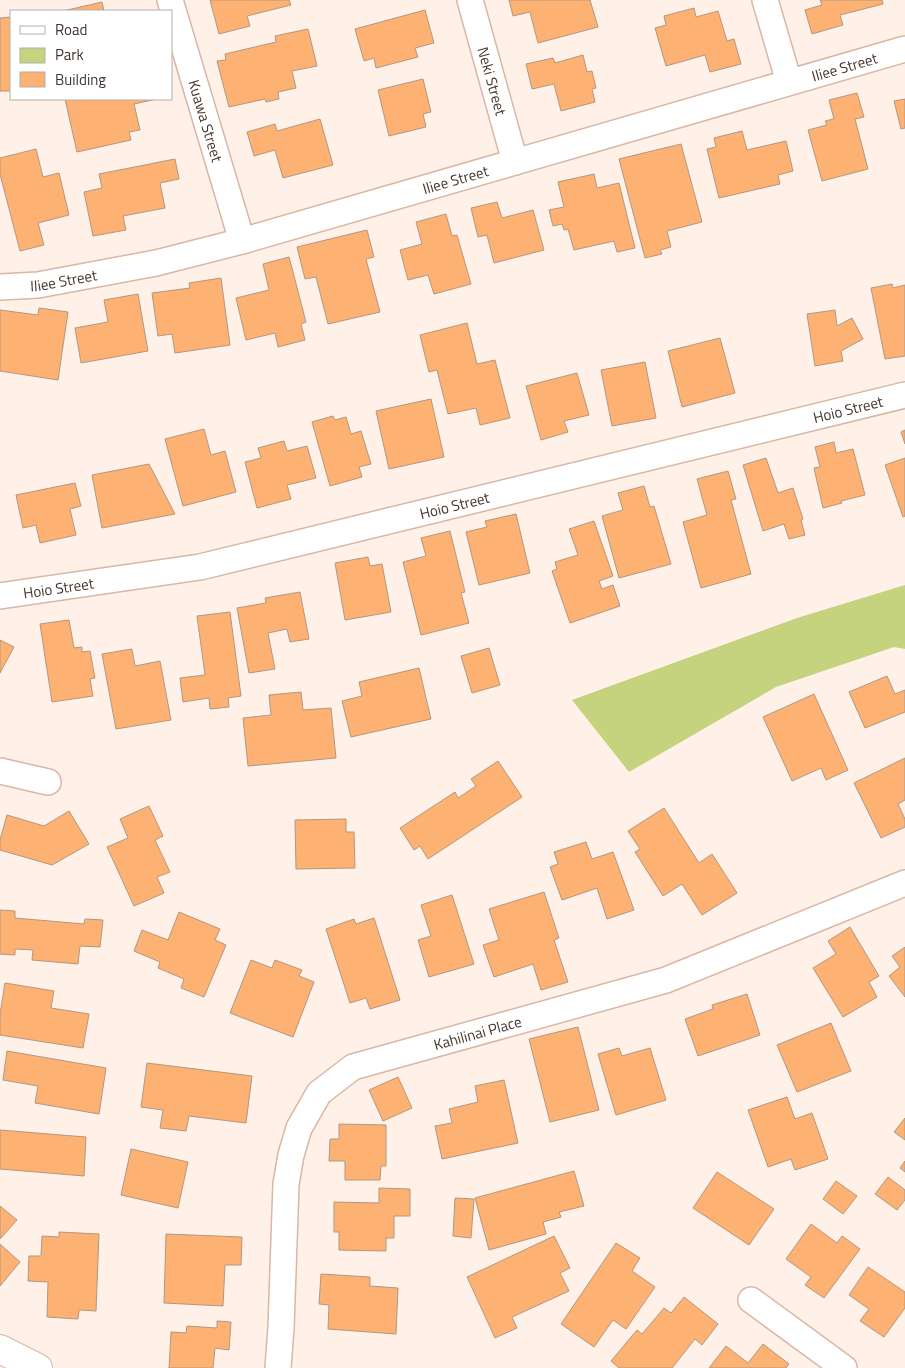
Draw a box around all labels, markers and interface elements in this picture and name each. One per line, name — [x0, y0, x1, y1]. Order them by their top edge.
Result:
legend — [10, 10, 172, 100]
text: Road — [55, 18, 87, 41]
text: Park — [55, 43, 84, 66]
street label: Neki Street — [472, 44, 513, 119]
street label: Iliee Street — [809, 46, 881, 87]
text: Building — [55, 68, 106, 91]
street label: Kuawa Street — [183, 77, 229, 165]
street label: Iliee Street — [420, 159, 492, 200]
street label: Iliee Street — [30, 263, 100, 297]
street label: Hoio Street — [811, 389, 886, 429]
street label: Hoio Street — [417, 485, 492, 525]
street label: Hoio Street — [22, 571, 96, 604]
street label: Kahilinai Place — [431, 1009, 524, 1056]

